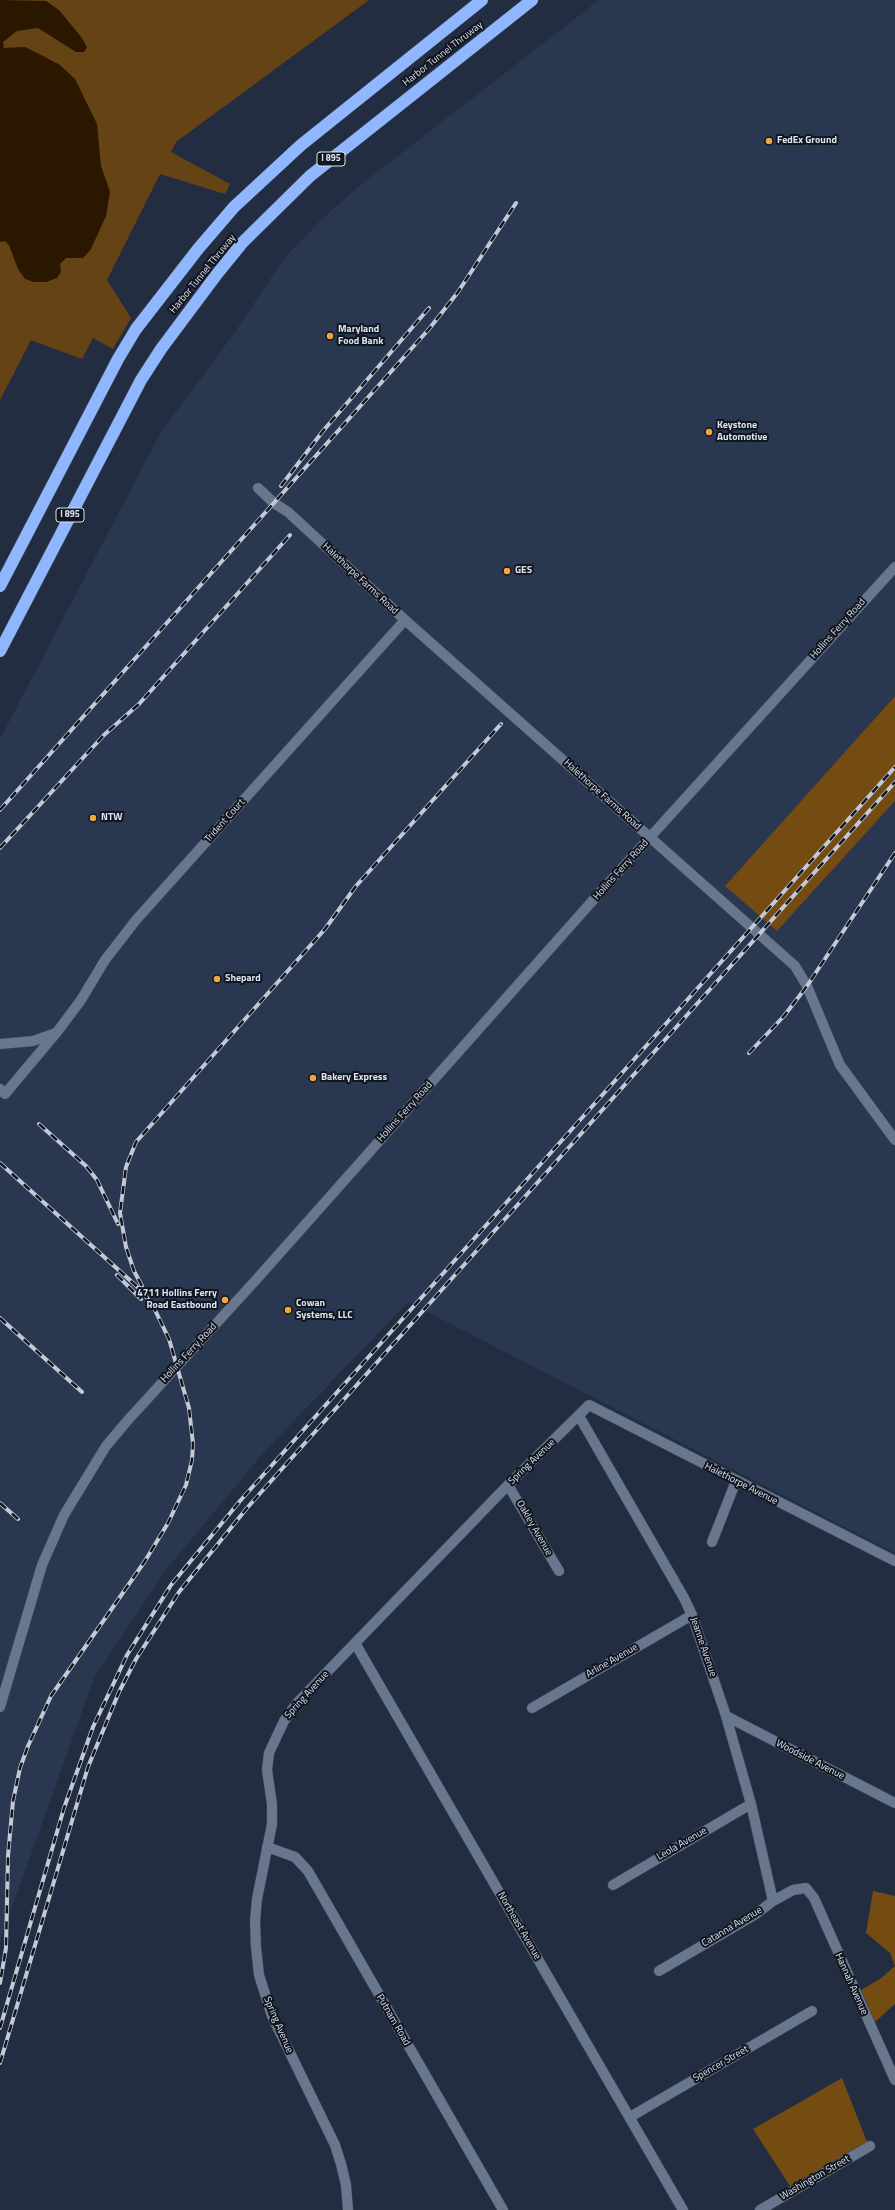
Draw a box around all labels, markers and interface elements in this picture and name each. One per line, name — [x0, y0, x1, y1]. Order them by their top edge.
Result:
street label: Harbor Tunnel Thruway — [401, 19, 485, 89]
place label: FedEx Ground — [777, 135, 837, 147]
marker: FedEx Ground — [764, 136, 774, 146]
road number: I 895 — [317, 152, 345, 166]
street label: Harbor Tunnel Thruway — [167, 232, 239, 316]
place label: Maryland Food Bank — [338, 324, 383, 348]
marker: Maryland Food Bank — [325, 331, 335, 341]
place label: Keystone Automotive — [717, 420, 767, 444]
marker: Keystone Automotive — [704, 427, 714, 437]
road number: I 895 — [56, 508, 84, 522]
street label: Halethorpe Farms Road — [320, 541, 400, 617]
place label: GES — [515, 565, 532, 577]
marker: GES — [502, 566, 512, 576]
street label: Hollins Ferry Road — [808, 596, 868, 662]
street label: Halethorpe Farms Road — [561, 757, 643, 833]
street label: Trident Court — [202, 797, 248, 845]
place label: NTW — [101, 812, 122, 824]
marker: NTW — [88, 813, 98, 823]
street label: Hollins Ferry Road — [591, 837, 651, 903]
place label: Shepard — [225, 973, 261, 985]
marker: Shepard — [212, 974, 222, 984]
place label: Bakery Express — [321, 1072, 387, 1084]
marker: Bakery Express — [308, 1073, 318, 1083]
street label: Hollins Ferry Road — [375, 1079, 435, 1145]
place label: 4711 Hollins Ferry Road Eastbound — [137, 1288, 217, 1312]
marker: 4711 Hollins Ferry Road Eastbound — [220, 1295, 230, 1305]
place label: Cowan Systems, LLC — [296, 1298, 353, 1322]
marker: Cowan Systems, LLC — [283, 1305, 293, 1315]
street label: Hollins Ferry Road — [158, 1321, 220, 1385]
street label: Spring Avenue — [506, 1437, 558, 1487]
street label: Halethorpe Avenue — [702, 1460, 780, 1508]
street label: Oakley Avenue — [513, 1498, 555, 1558]
street label: Jeanne Avenue — [687, 1616, 719, 1678]
street label: Arline Avenue — [584, 1641, 640, 1681]
street label: Spring Avenue — [282, 1669, 332, 1721]
street label: Woodside Avenue — [774, 1738, 846, 1782]
street label: Leola Avenue — [655, 1825, 709, 1863]
street label: Northeast Avenue — [495, 1890, 543, 1962]
street label: Catanna Avenue — [700, 1904, 764, 1950]
street label: Hannah Avenue — [832, 1951, 870, 2017]
street label: Putnam Road — [373, 1992, 413, 2048]
street label: Spring Avenue — [261, 1995, 295, 2055]
street label: Spencer Street — [691, 2043, 751, 2085]
street label: Washington Street — [778, 2153, 852, 2203]

